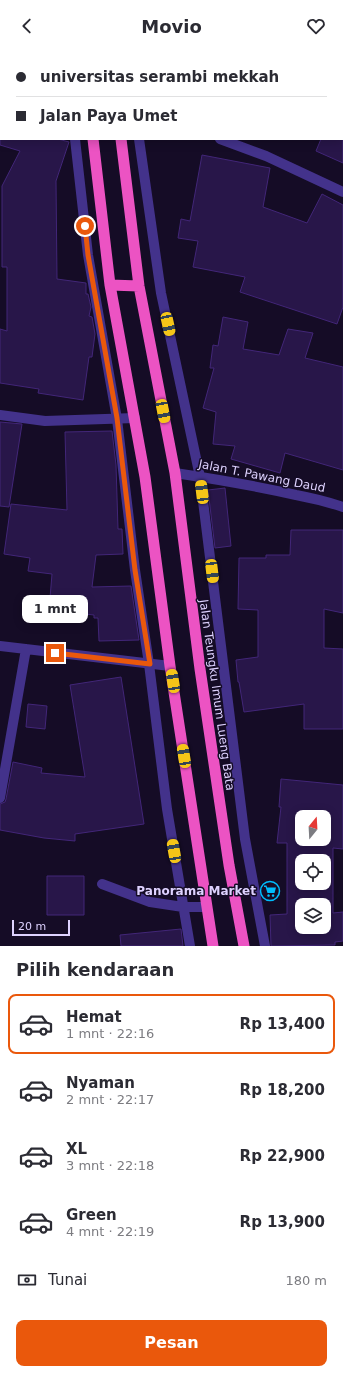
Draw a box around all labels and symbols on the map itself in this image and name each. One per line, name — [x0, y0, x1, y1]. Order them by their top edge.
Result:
route start — [76, 217, 94, 235]
car — [160, 311, 176, 337]
car — [155, 398, 171, 424]
street label: Jalan T. Pawang Daud — [197, 457, 326, 495]
car — [195, 479, 209, 505]
car — [205, 558, 219, 584]
callout: 1 mnt — [22, 595, 88, 623]
street label: Jalan Teungku Imum Lueng Bata — [196, 597, 237, 792]
route end — [46, 644, 64, 662]
car — [165, 668, 181, 694]
car — [176, 743, 192, 769]
north arrow — [295, 810, 331, 846]
car — [166, 838, 182, 864]
supermarket icon: Panorama Market — [259, 880, 281, 902]
place label: Panorama Market — [136, 884, 256, 898]
scale bar — [12, 918, 70, 937]

